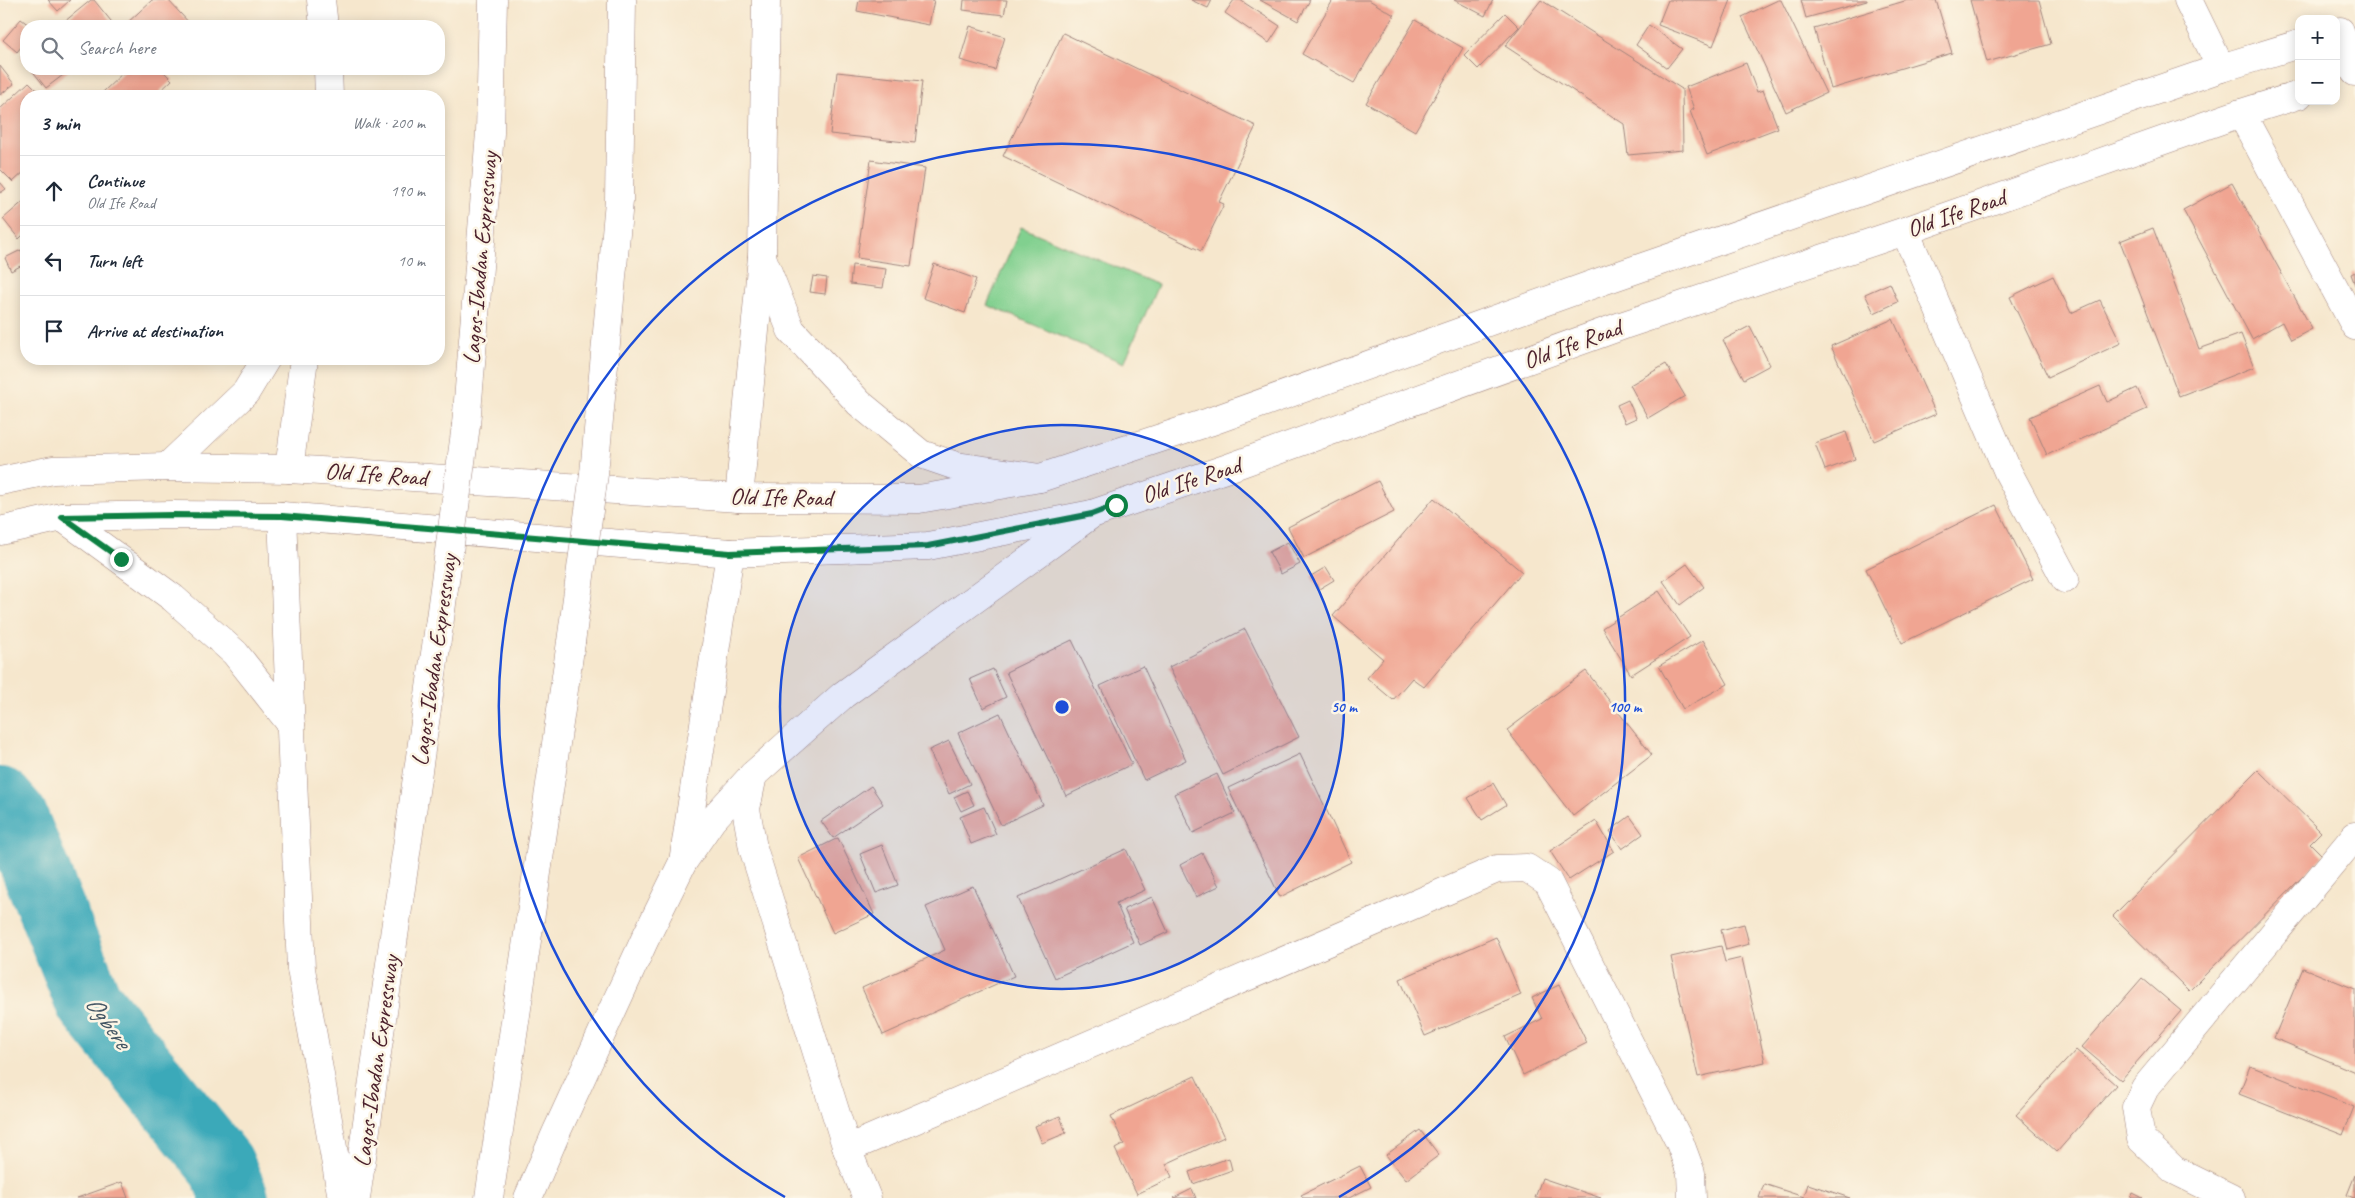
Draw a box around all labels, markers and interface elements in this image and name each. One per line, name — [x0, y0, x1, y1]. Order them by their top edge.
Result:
map controls — [2295, 15, 2340, 105]
button: + — [2295, 15, 2340, 60]
search box — [20, 20, 445, 75]
icon: search — [38, 34, 66, 62]
text: Search here — [78, 36, 155, 60]
button: − — [2295, 60, 2340, 105]
text: 3 min — [40, 110, 80, 136]
text: Walk · 200 m — [353, 113, 425, 133]
street label: Lagos-Ibadan Expressway — [456, 149, 504, 365]
text: Continue — [87, 169, 144, 193]
icon: ahead — [40, 177, 68, 205]
text: 190 m — [391, 181, 425, 201]
street label: Old Ife Road — [1903, 181, 2013, 244]
text: Old Ife Road — [87, 193, 155, 213]
icon: left — [40, 247, 68, 275]
text: Turn left — [87, 249, 142, 273]
text: 10 m — [398, 251, 425, 271]
street label: Old Ife Road — [1519, 311, 1629, 376]
icon: arrive — [40, 317, 68, 345]
text: Arrive at destination — [87, 319, 223, 343]
street label: Old Ife Road — [1138, 449, 1248, 510]
street label: Old Ife Road — [324, 455, 432, 493]
street label: Old Ife Road — [730, 481, 836, 513]
route start — [1105, 494, 1128, 517]
route end — [110, 548, 133, 571]
street label: Lagos-Ibadan Expressway — [404, 551, 464, 768]
centre of rings — [1053, 698, 1071, 716]
text: 50 m — [1331, 698, 1358, 717]
text: 100 m — [1609, 698, 1643, 717]
street label: Lagos-Ibadan Expressway — [346, 952, 406, 1169]
water label: Ogbere — [78, 989, 140, 1058]

